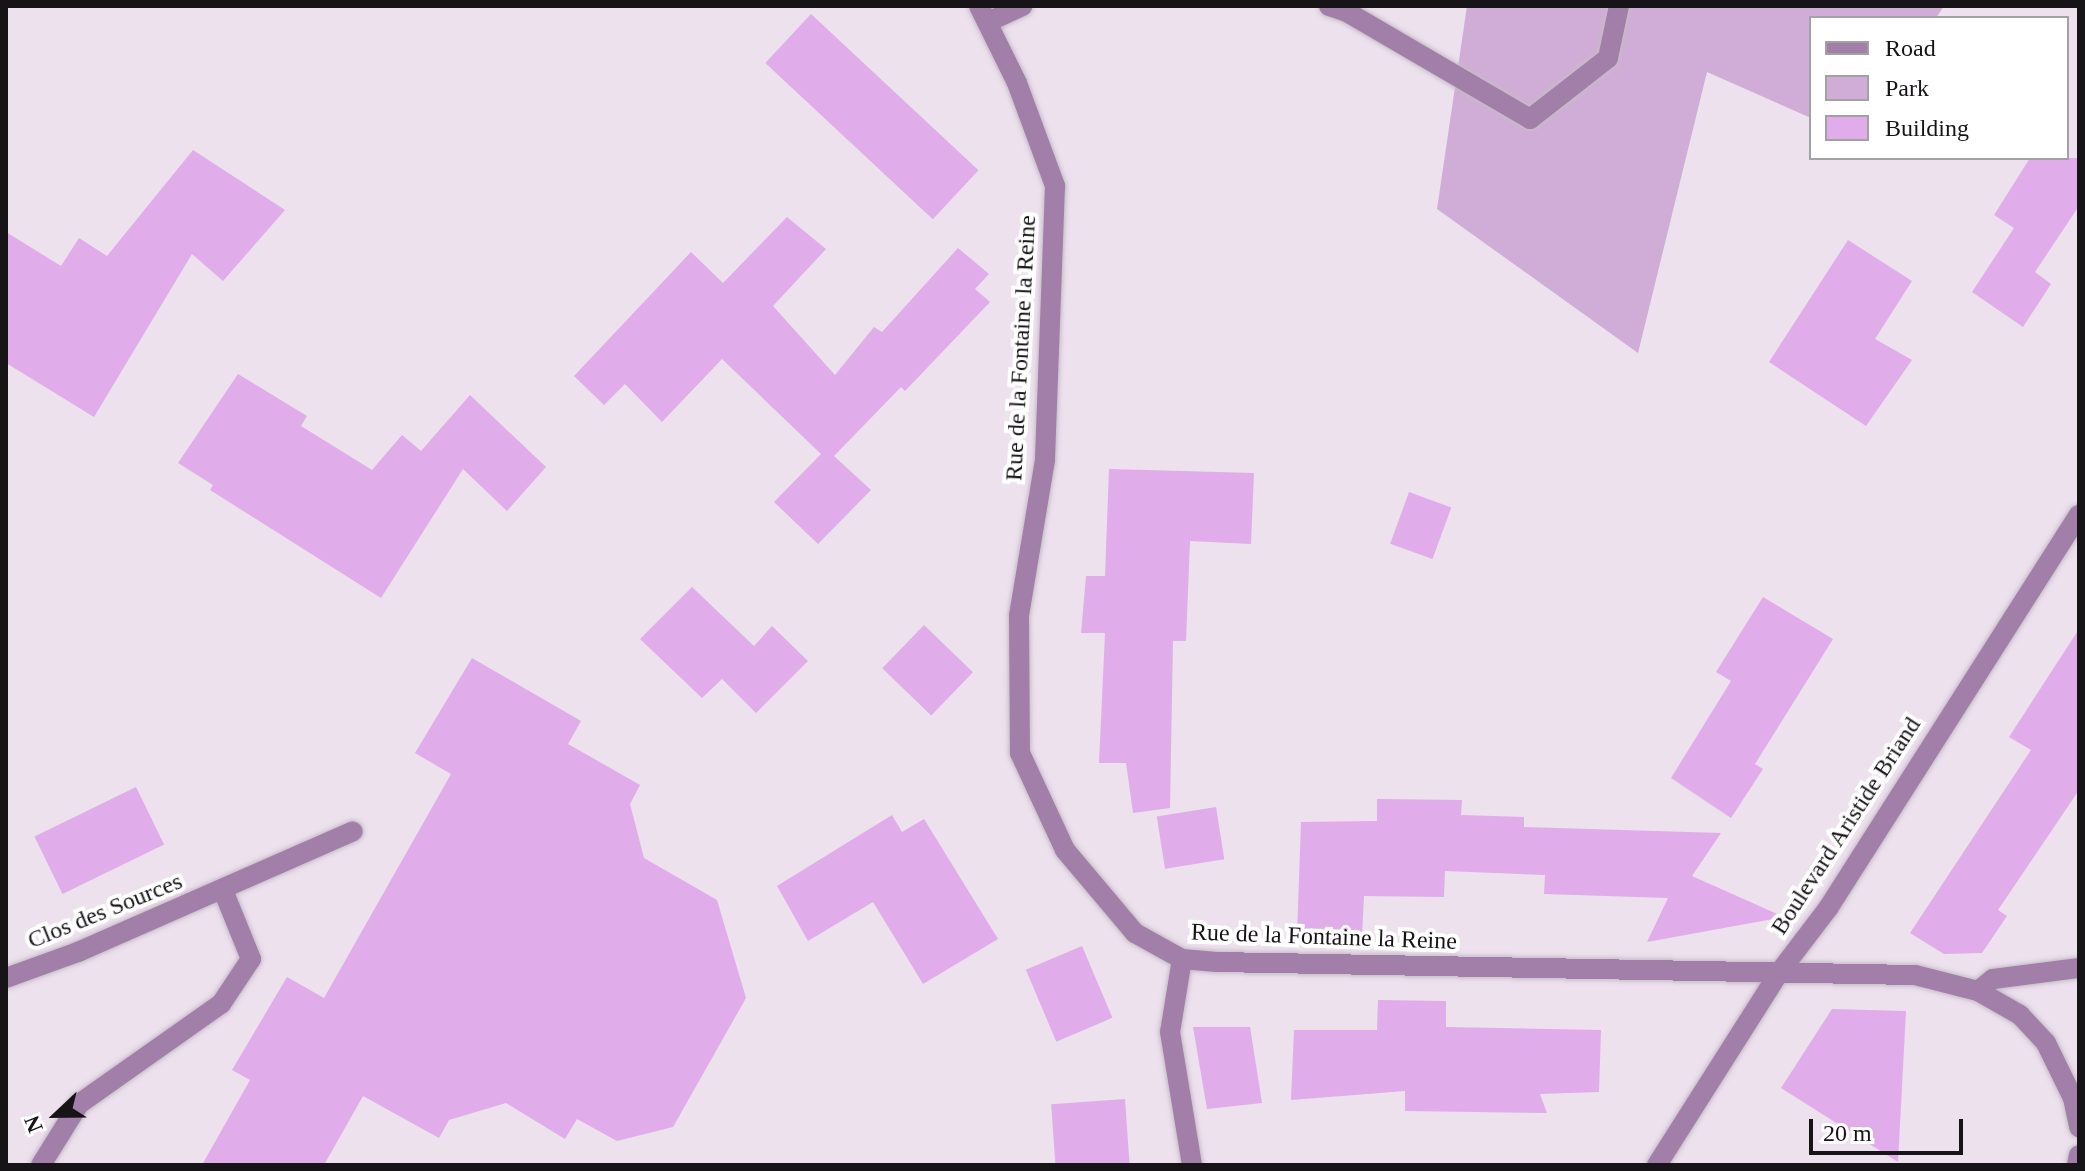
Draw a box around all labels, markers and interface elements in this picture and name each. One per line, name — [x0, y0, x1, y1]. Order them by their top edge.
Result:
legend — [1809, 16, 2069, 160]
text: Road — [1885, 35, 1936, 61]
text: Park — [1885, 75, 1929, 101]
text: Building — [1885, 115, 1969, 141]
street label: Rue de la Fontaine la Reine — [1000, 214, 1042, 482]
street label: Boulevard Aristide Briand — [1765, 711, 1927, 941]
street label: Clos des Sources — [24, 867, 186, 955]
street label: Rue de la Fontaine la Reine — [1191, 918, 1457, 956]
north arrow — [16, 1075, 96, 1155]
scale bar — [1813, 1103, 1967, 1153]
text: N — [19, 1112, 48, 1136]
text: 20 m — [1823, 1120, 1872, 1146]

